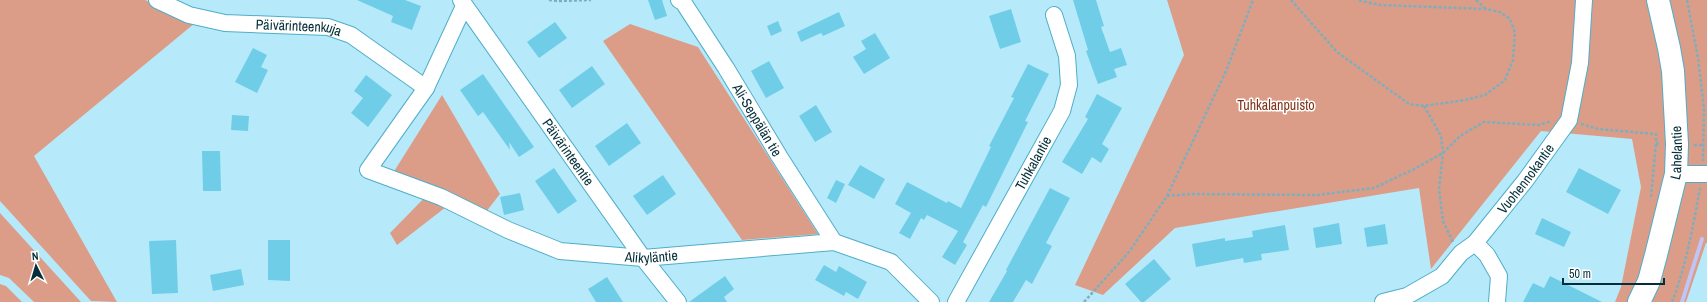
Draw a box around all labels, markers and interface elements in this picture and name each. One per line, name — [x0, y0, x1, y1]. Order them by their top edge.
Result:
street label: Päivärinteenkuja — [255, 15, 345, 40]
street label: Ali-Seppälän tie — [728, 79, 786, 160]
park label: Tuhkalanpuisto — [1237, 96, 1315, 114]
street label: Päivärinteentie — [538, 115, 598, 189]
street label: Lahelantie — [1666, 125, 1686, 181]
street label: Tuhkalantie — [1011, 133, 1055, 193]
street label: Vuohennokantie — [1493, 140, 1558, 217]
north arrow — [16, 246, 56, 286]
street label: Alikyläntie — [623, 246, 678, 267]
text: N — [31, 249, 39, 263]
scale bar — [1563, 260, 1664, 286]
text: 50 m — [1569, 266, 1591, 282]

